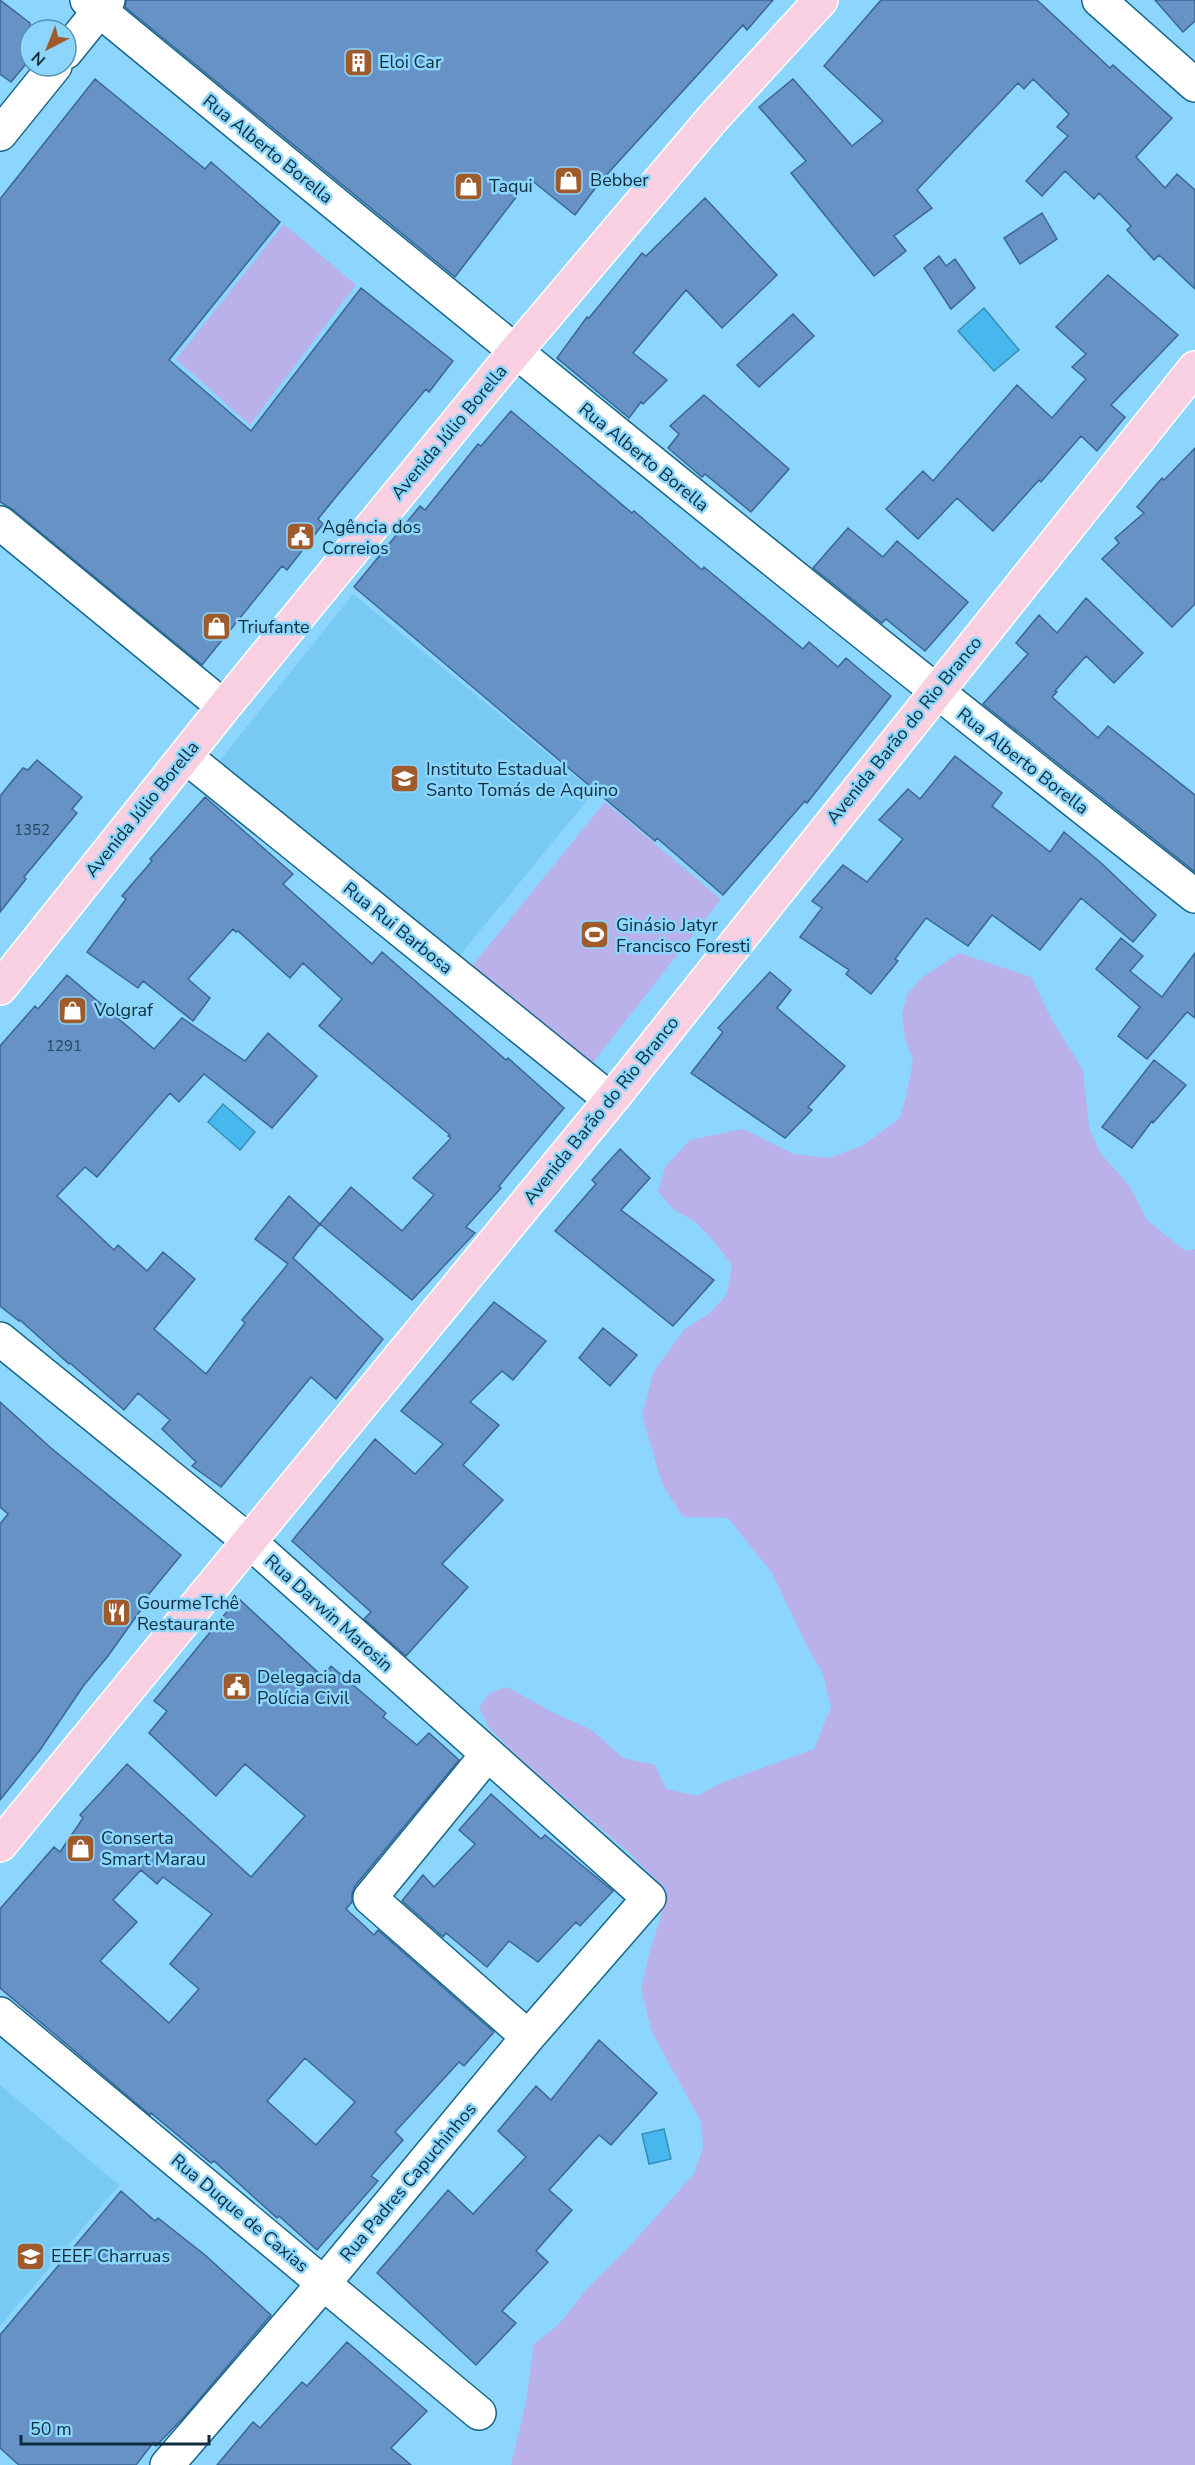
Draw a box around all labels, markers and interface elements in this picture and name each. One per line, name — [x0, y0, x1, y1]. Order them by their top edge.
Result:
north arrow — [18, 18, 78, 78]
text: N — [27, 46, 50, 71]
building icon: Eloi Car — [342, 46, 374, 78]
place label: Eloi Car — [379, 50, 442, 74]
street label: Rua Alberto Borella — [198, 89, 338, 209]
shop icon: Bebber — [553, 164, 585, 196]
place label: Bebber — [590, 168, 649, 192]
shop icon: Taqui — [452, 170, 484, 202]
place label: Taqui — [489, 174, 533, 198]
street label: Avenida Júlio Borella — [386, 360, 512, 504]
street label: Rua Alberto Borella — [574, 397, 714, 517]
place label: Agência dos Correios — [322, 515, 421, 560]
public building icon: Agência dos Correios — [285, 521, 317, 553]
shop icon: Triufante — [201, 611, 233, 643]
place label: Triufante — [238, 615, 310, 639]
street label: Avenida Barão do Rio Branco — [821, 631, 987, 829]
street label: Rua Alberto Borella — [952, 702, 1094, 820]
street label: Avenida Júlio Borella — [80, 736, 204, 882]
place label: Instituto Estadual Santo Tomás de Aquino — [426, 757, 618, 802]
school or university icon: Instituto Estadual Santo Tomás de Aquino — [389, 763, 421, 795]
house number: 1352 — [14, 820, 50, 840]
street label: Rua Rui Barbosa — [338, 876, 458, 980]
place label: Ginásio Jatyr Francisco Foresti — [616, 913, 750, 958]
sports icon: Ginásio Jatyr Francisco Foresti — [579, 919, 611, 951]
shop icon: Volgraf — [57, 994, 89, 1026]
place label: Volgraf — [93, 998, 154, 1022]
street label: Avenida Barão do Rio Branco — [518, 1011, 684, 1209]
house number: 1291 — [46, 1036, 82, 1056]
street label: Rua Darwin Marosin — [260, 1549, 398, 1677]
place label: GourmeTchê Restaurante — [137, 1591, 239, 1636]
restaurant icon: GourmeTchê Restaurante — [100, 1597, 132, 1629]
place label: Delegacia da Polícia Civil — [257, 1665, 362, 1710]
public building icon: Delegacia da Polícia Civil — [220, 1671, 252, 1703]
place label: Conserta Smart Marau — [101, 1826, 206, 1871]
shop icon: Conserta Smart Marau — [64, 1832, 96, 1864]
street label: Rua Padres Capuchinhos — [334, 2098, 482, 2266]
street label: Rua Duque de Caxias — [166, 2148, 314, 2278]
school or university icon: EEEF Charruas — [14, 2240, 46, 2272]
place label: EEEF Charruas — [51, 2244, 170, 2268]
scale bar — [21, 2408, 208, 2446]
text: 50 m — [30, 2417, 72, 2441]

